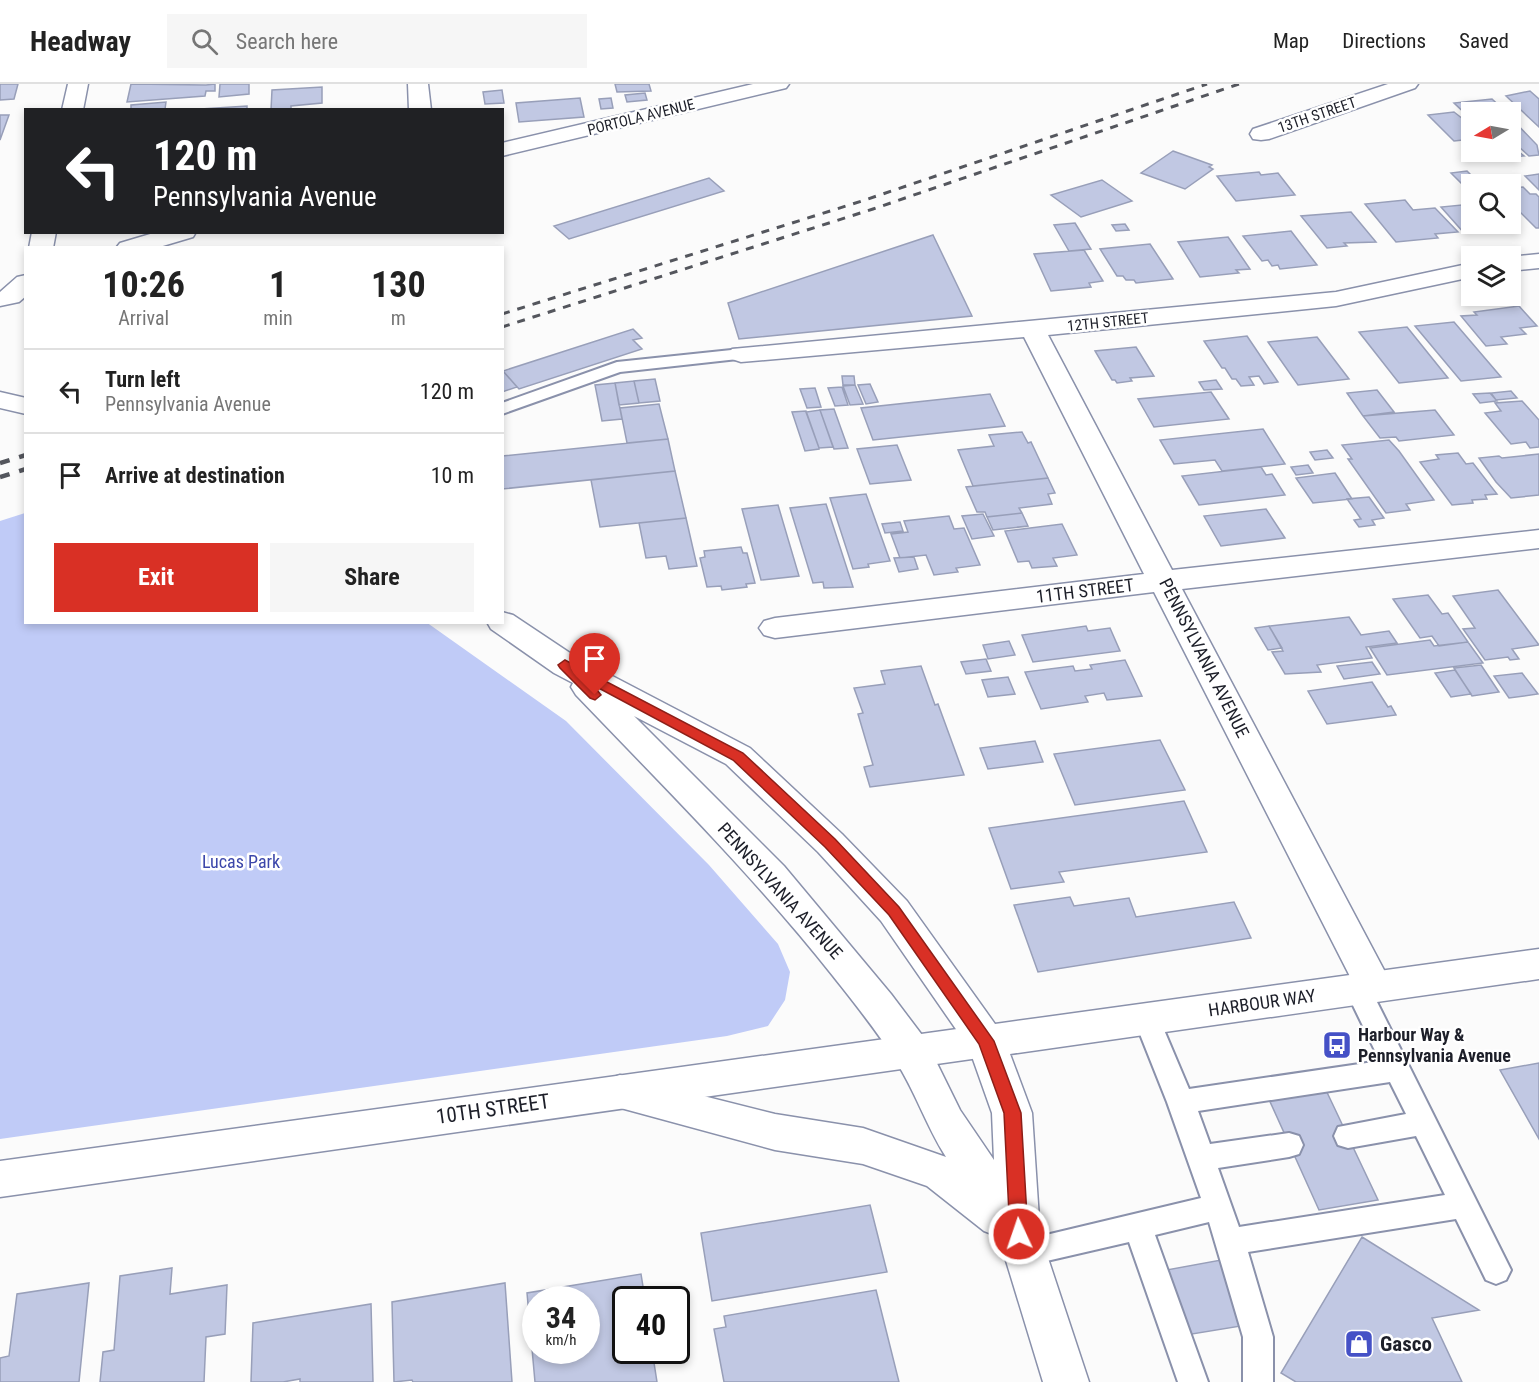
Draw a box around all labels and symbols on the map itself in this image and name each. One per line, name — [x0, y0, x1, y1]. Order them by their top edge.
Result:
street label: 13TH STREET — [1275, 93, 1359, 137]
street label: PORTOLA AVENUE — [586, 95, 696, 139]
north arrow — [1461, 102, 1521, 162]
street label: 12TH STREET — [1066, 309, 1150, 335]
street label: 11TH STREET — [1035, 574, 1135, 607]
street label: PENNSYLVANIA AVENUE — [1155, 575, 1254, 741]
pin — [569, 633, 620, 695]
street label: PENNSYLVANIA AVENUE — [714, 818, 847, 963]
park label: Lucas Park — [202, 851, 280, 872]
street label: HARBOUR WAY — [1207, 985, 1317, 1020]
place label: Harbour Way & Pennsylvania Avenue — [1358, 1024, 1511, 1066]
bus stop icon: Harbour Way & Pennsylvania Avenue — [1321, 1029, 1353, 1061]
street label: 10TH STREET — [435, 1089, 551, 1129]
position arrow — [987, 1202, 1051, 1266]
speed limit sign: 40 — [612, 1286, 690, 1364]
shop icon: Gasco — [1343, 1328, 1375, 1360]
place label: Gasco — [1380, 1332, 1432, 1356]

